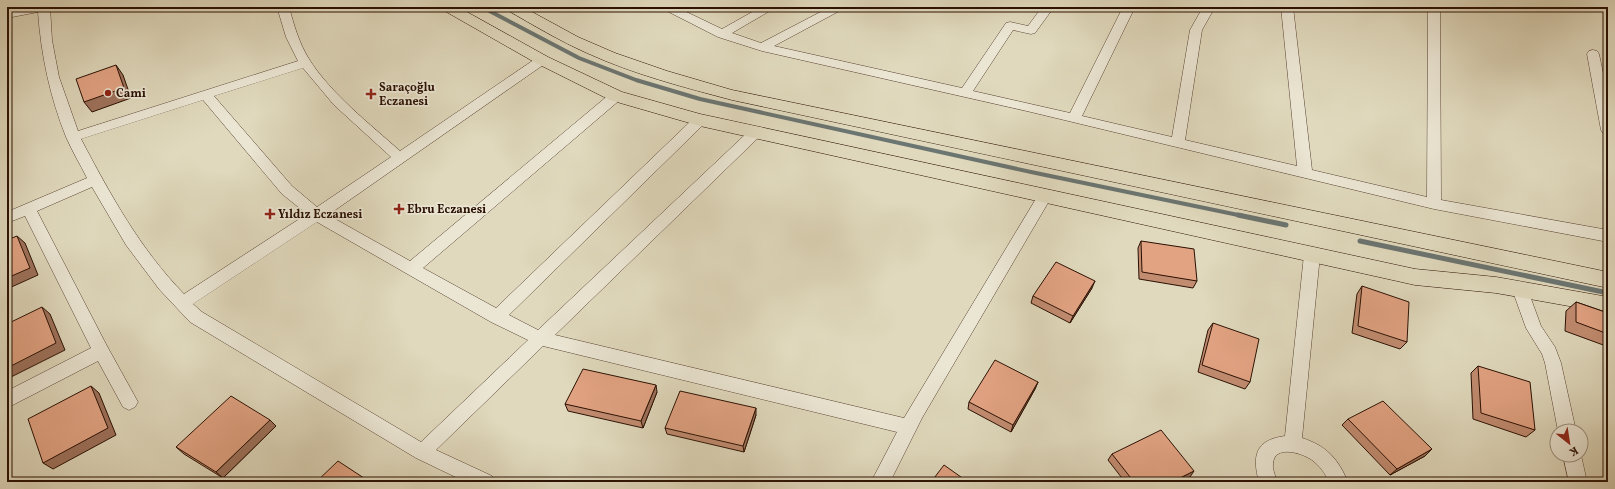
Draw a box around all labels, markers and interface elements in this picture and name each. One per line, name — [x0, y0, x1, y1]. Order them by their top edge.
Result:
place label: Saraçoğlu Eczanesi — [379, 80, 436, 110]
place label: Cami — [116, 86, 146, 102]
marker: Cami — [103, 88, 113, 98]
marker: Saraçoğlu Eczanesi — [366, 89, 376, 99]
place label: Ebru Eczanesi — [407, 202, 486, 218]
marker: Ebru Eczanesi — [394, 204, 404, 214]
place label: Yıldız Eczanesi — [278, 207, 362, 223]
marker: Yıldız Eczanesi — [265, 209, 275, 219]
north arrow — [1549, 423, 1589, 463]
text: K — [1566, 442, 1580, 459]

